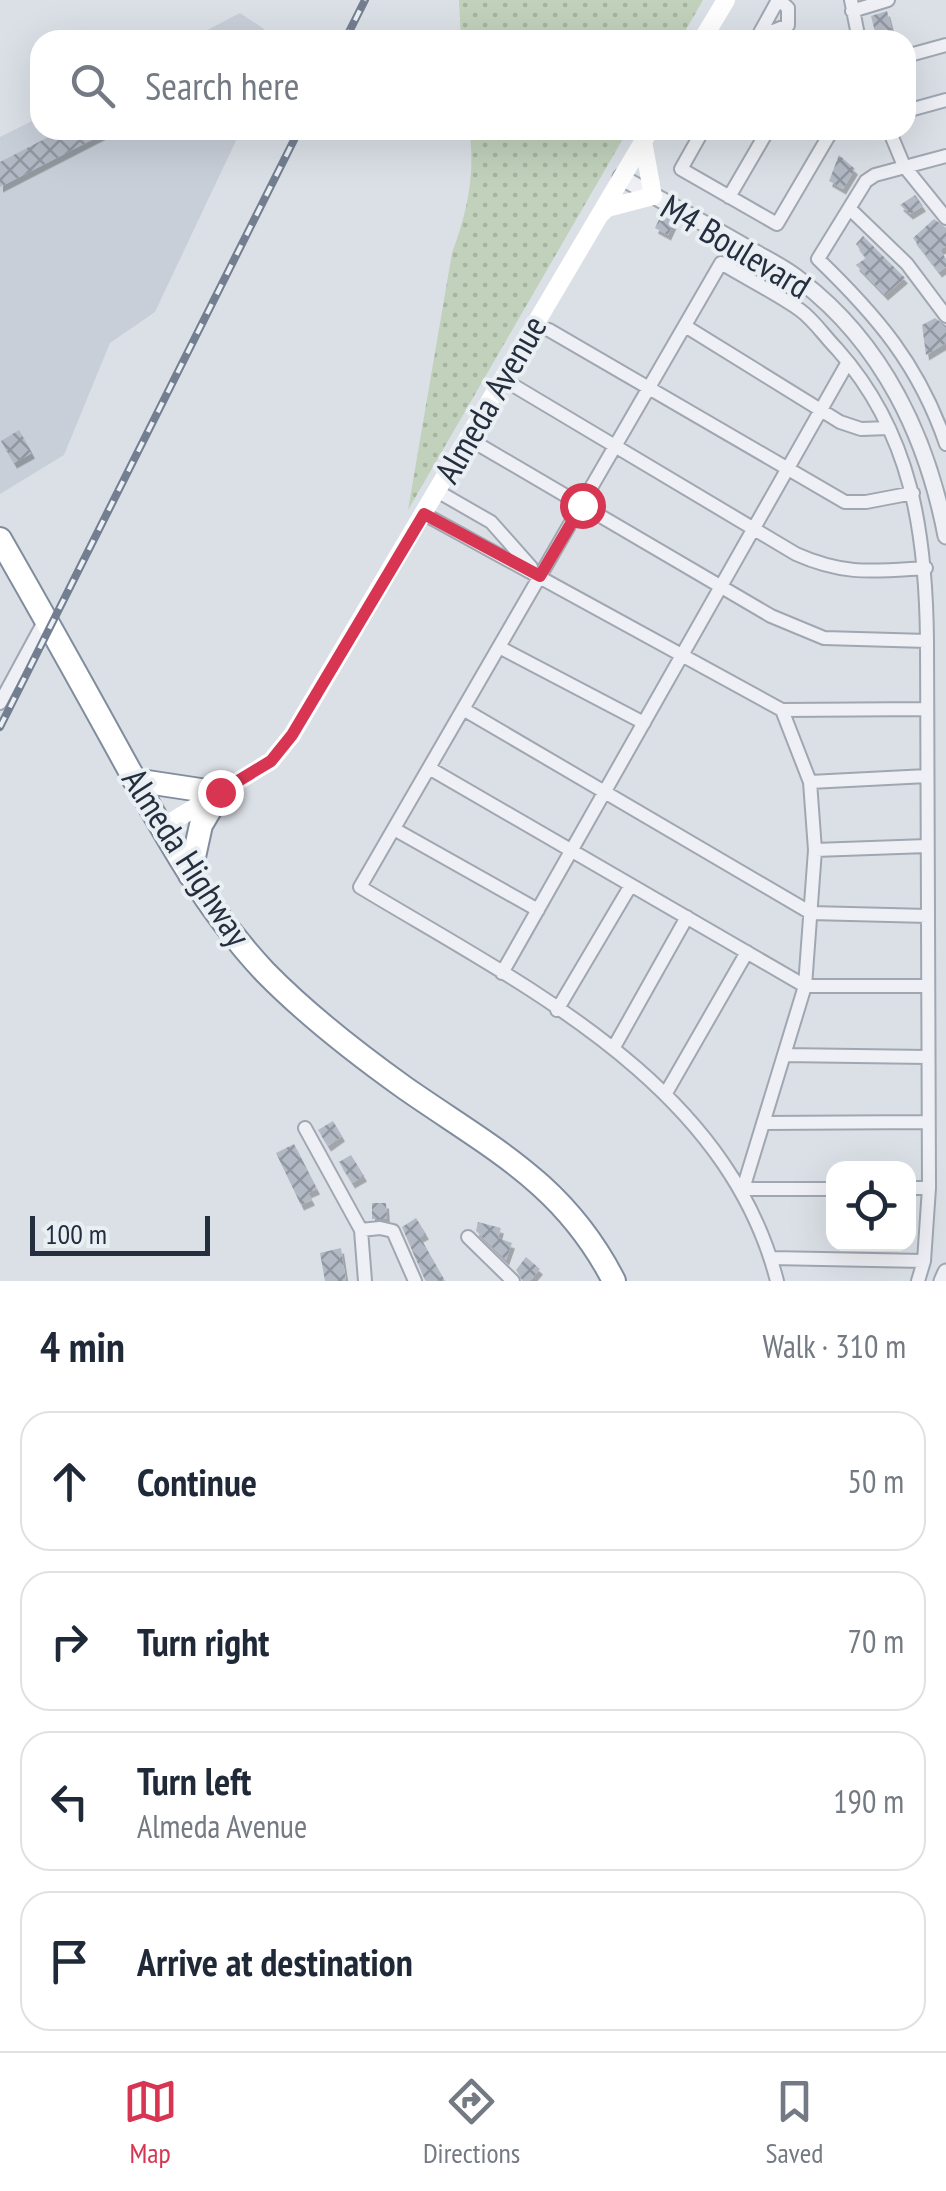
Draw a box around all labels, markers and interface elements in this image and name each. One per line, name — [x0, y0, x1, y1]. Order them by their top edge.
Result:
search box — [30, 30, 916, 140]
icon: search — [65, 58, 120, 113]
text: Search here — [145, 61, 299, 110]
street label: M4 Boulevard — [653, 183, 819, 309]
street label: Almeda Avenue — [424, 307, 556, 491]
route start — [560, 483, 606, 529]
street label: Almeda Highway — [112, 759, 262, 955]
route end — [198, 770, 244, 816]
map controls — [826, 1161, 916, 1251]
button: locate — [826, 1161, 916, 1251]
scale bar — [30, 1211, 210, 1256]
text: 100 m — [45, 1215, 107, 1252]
text: 4 min — [40, 1319, 125, 1374]
text: Walk · 310 m — [762, 1325, 906, 1367]
icon: ahead — [42, 1454, 97, 1509]
text: Continue — [137, 1457, 257, 1506]
text: 50 m — [848, 1460, 904, 1502]
icon: right — [42, 1614, 97, 1669]
text: Turn right — [137, 1617, 269, 1666]
text: 70 m — [848, 1620, 904, 1662]
text: Turn left — [137, 1756, 251, 1805]
icon: left — [42, 1774, 97, 1829]
text: 190 m — [833, 1780, 904, 1822]
text: Almeda Avenue — [137, 1805, 307, 1847]
icon: arrive — [42, 1934, 97, 1989]
text: Arrive at destination — [137, 1937, 413, 1986]
tab: Map — [123, 2074, 178, 2171]
tab: Directions — [423, 2074, 520, 2171]
tab: Saved — [766, 2074, 823, 2171]

